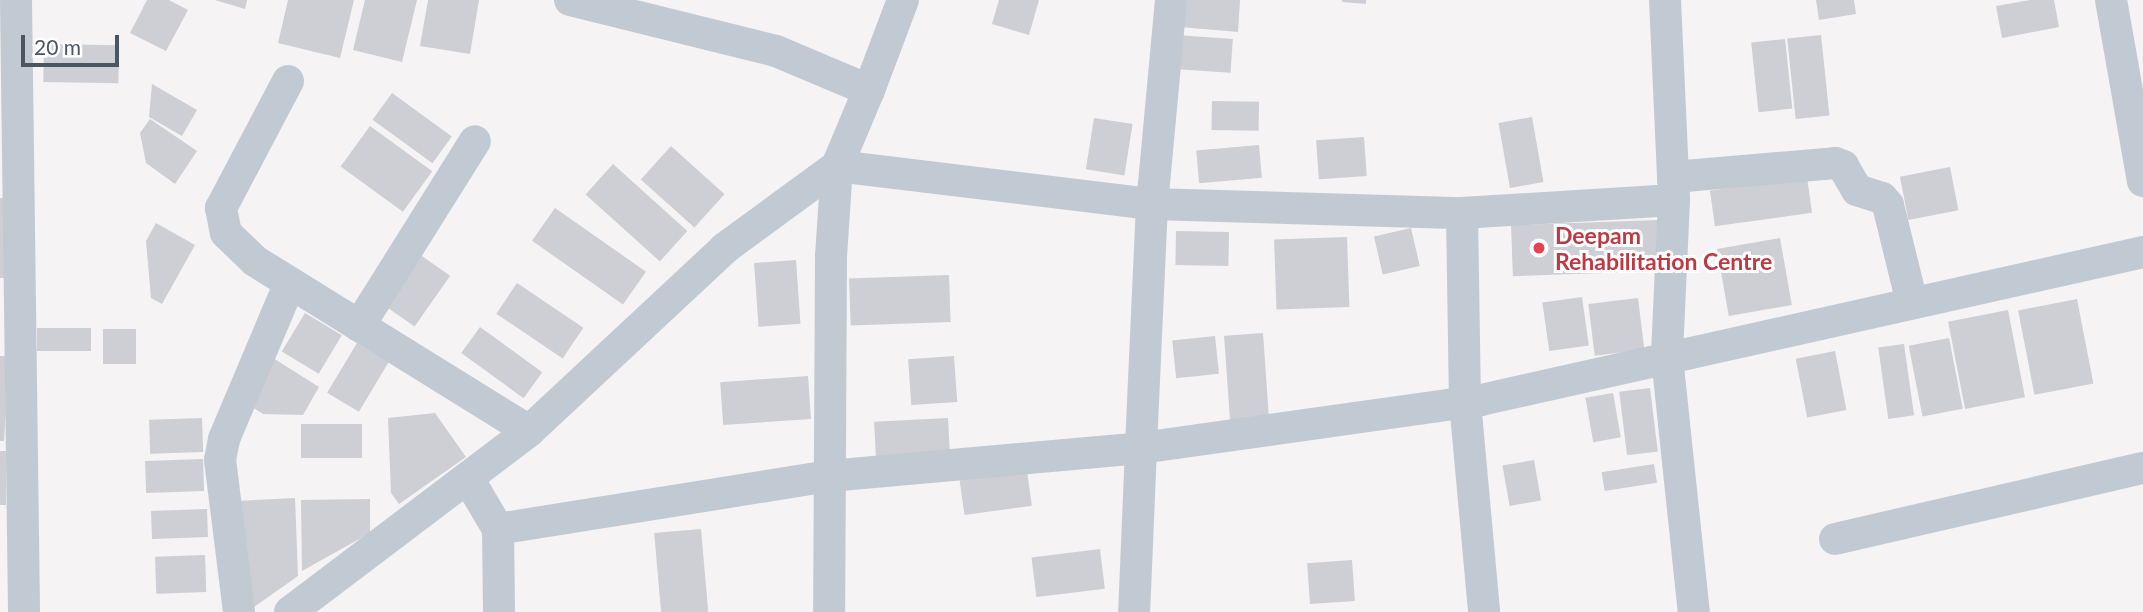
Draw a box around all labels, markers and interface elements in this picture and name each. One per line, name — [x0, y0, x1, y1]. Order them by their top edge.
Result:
scale bar — [24, 21, 122, 65]
text: 20 m — [34, 34, 81, 59]
place label: Deepam Rehabilitation Centre — [1555, 221, 1772, 275]
marker: Deepam Rehabilitation Centre — [1529, 238, 1549, 258]

